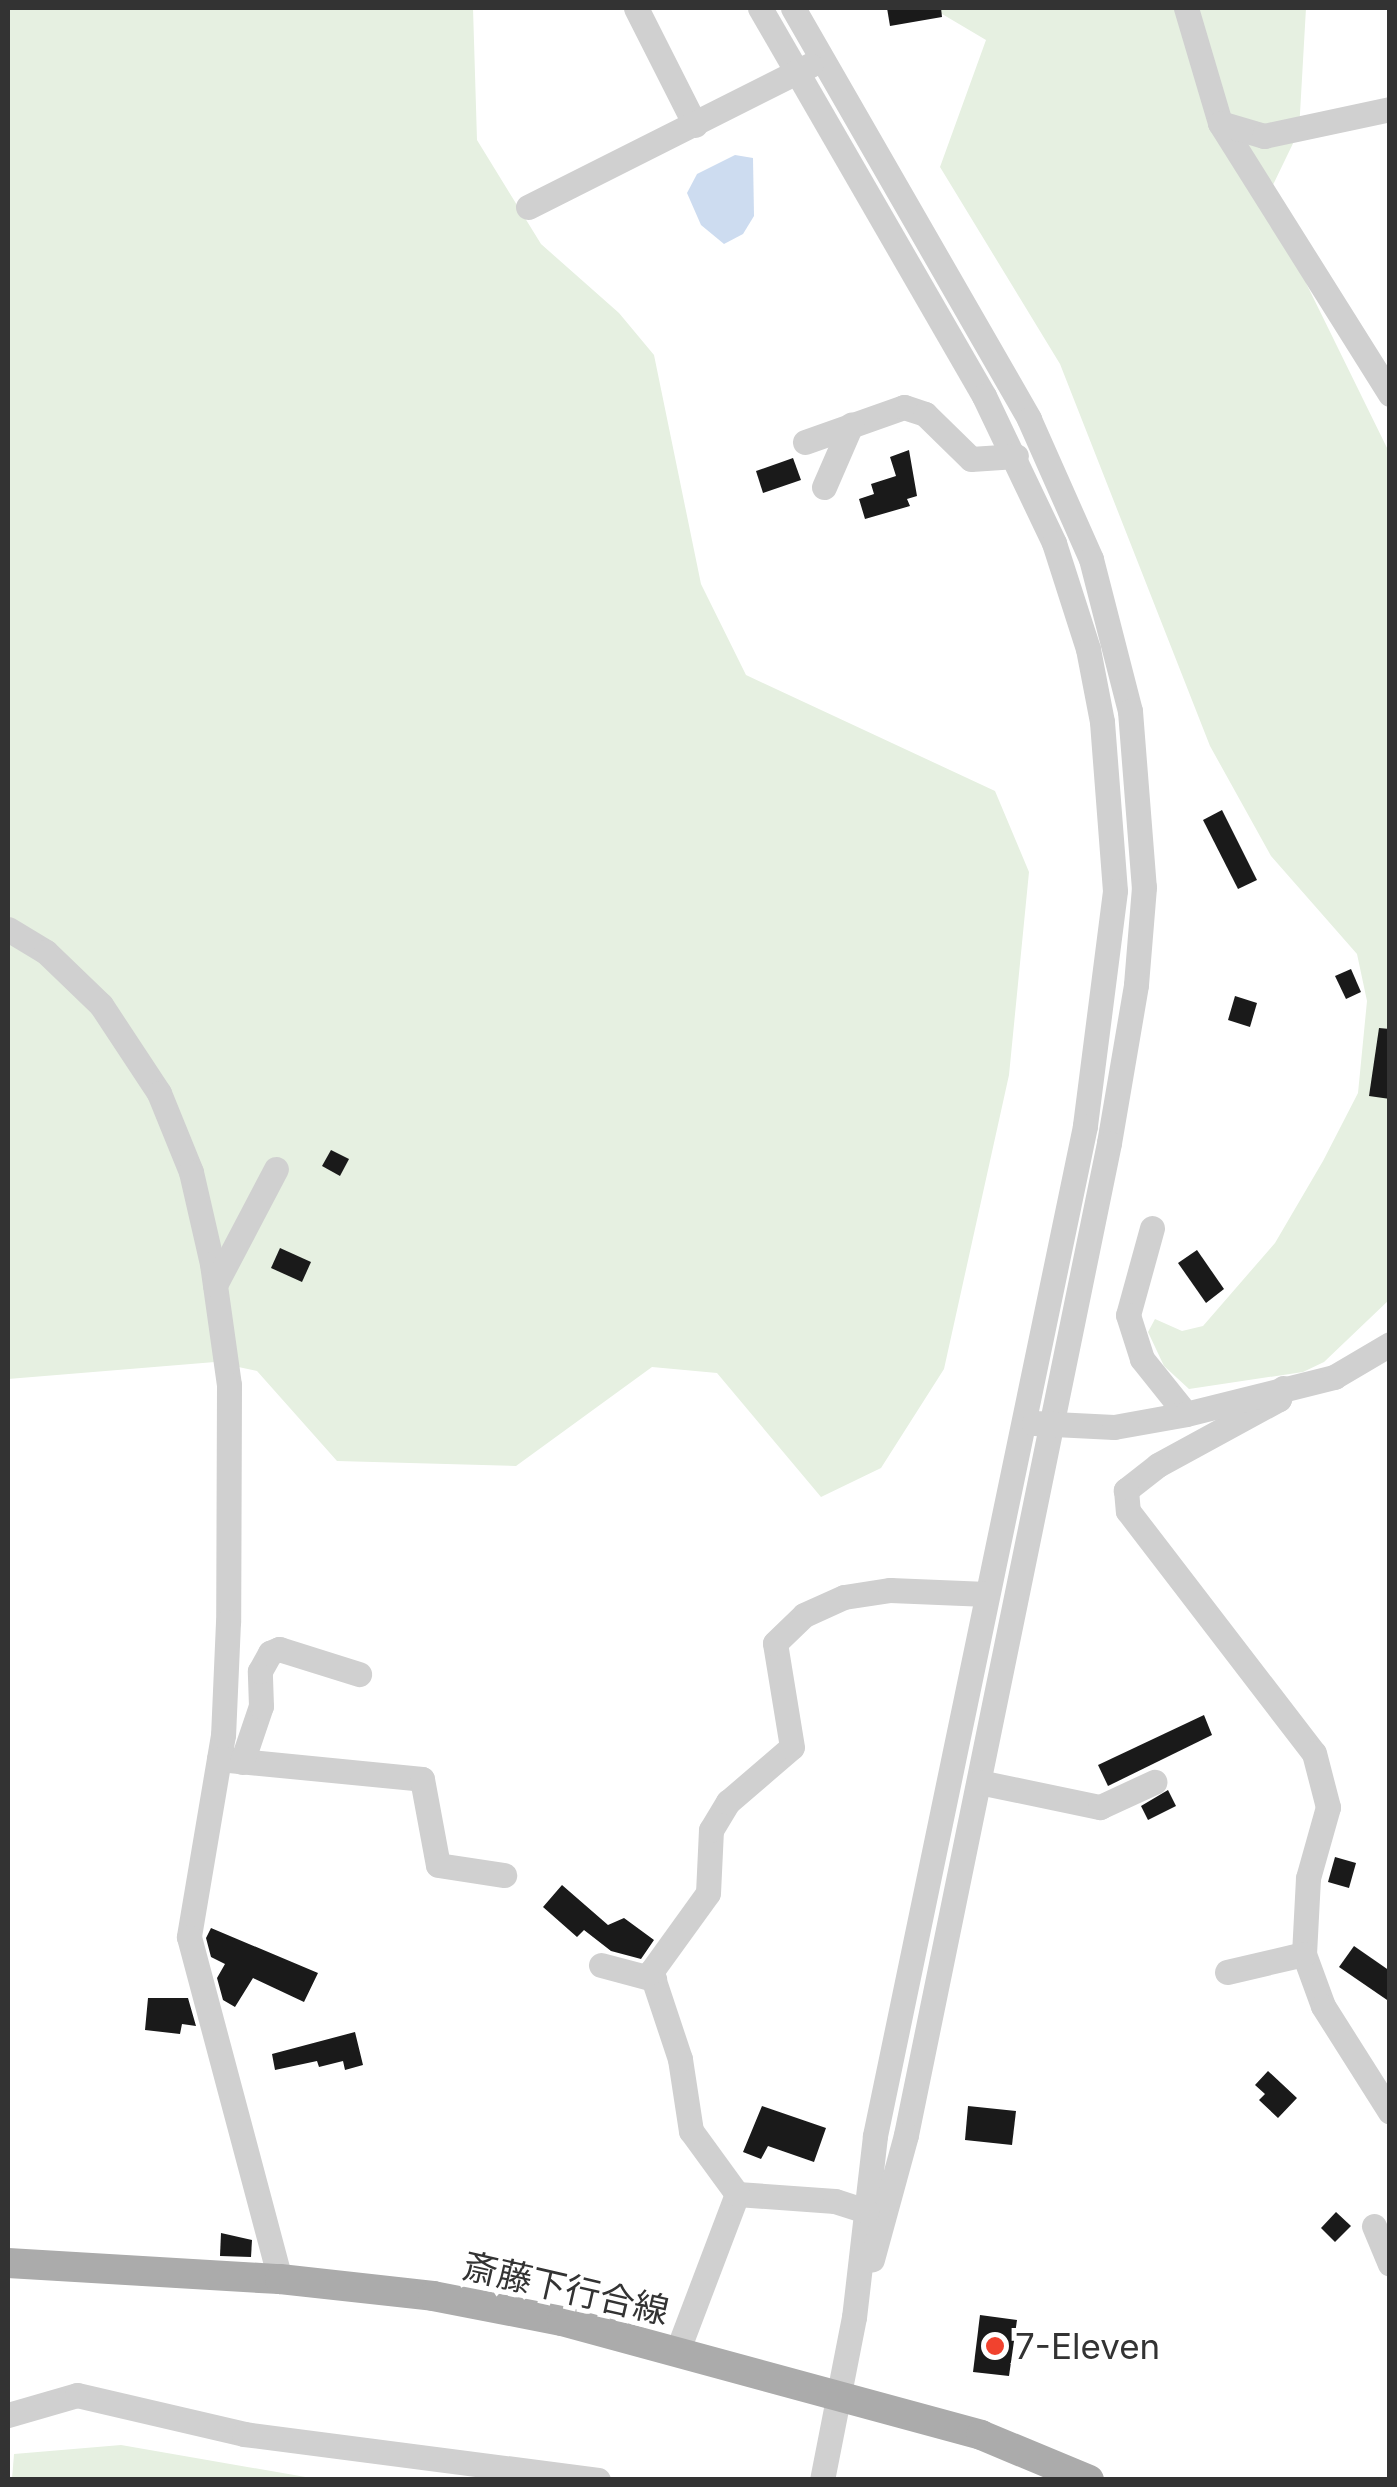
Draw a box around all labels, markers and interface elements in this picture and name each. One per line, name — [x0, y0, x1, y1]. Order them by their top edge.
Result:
street label: 斎藤下行合線 — [459, 2244, 673, 2332]
place label: 7-Eleven — [1015, 2325, 1160, 2367]
marker: 7-Eleven — [984, 2335, 1006, 2357]

